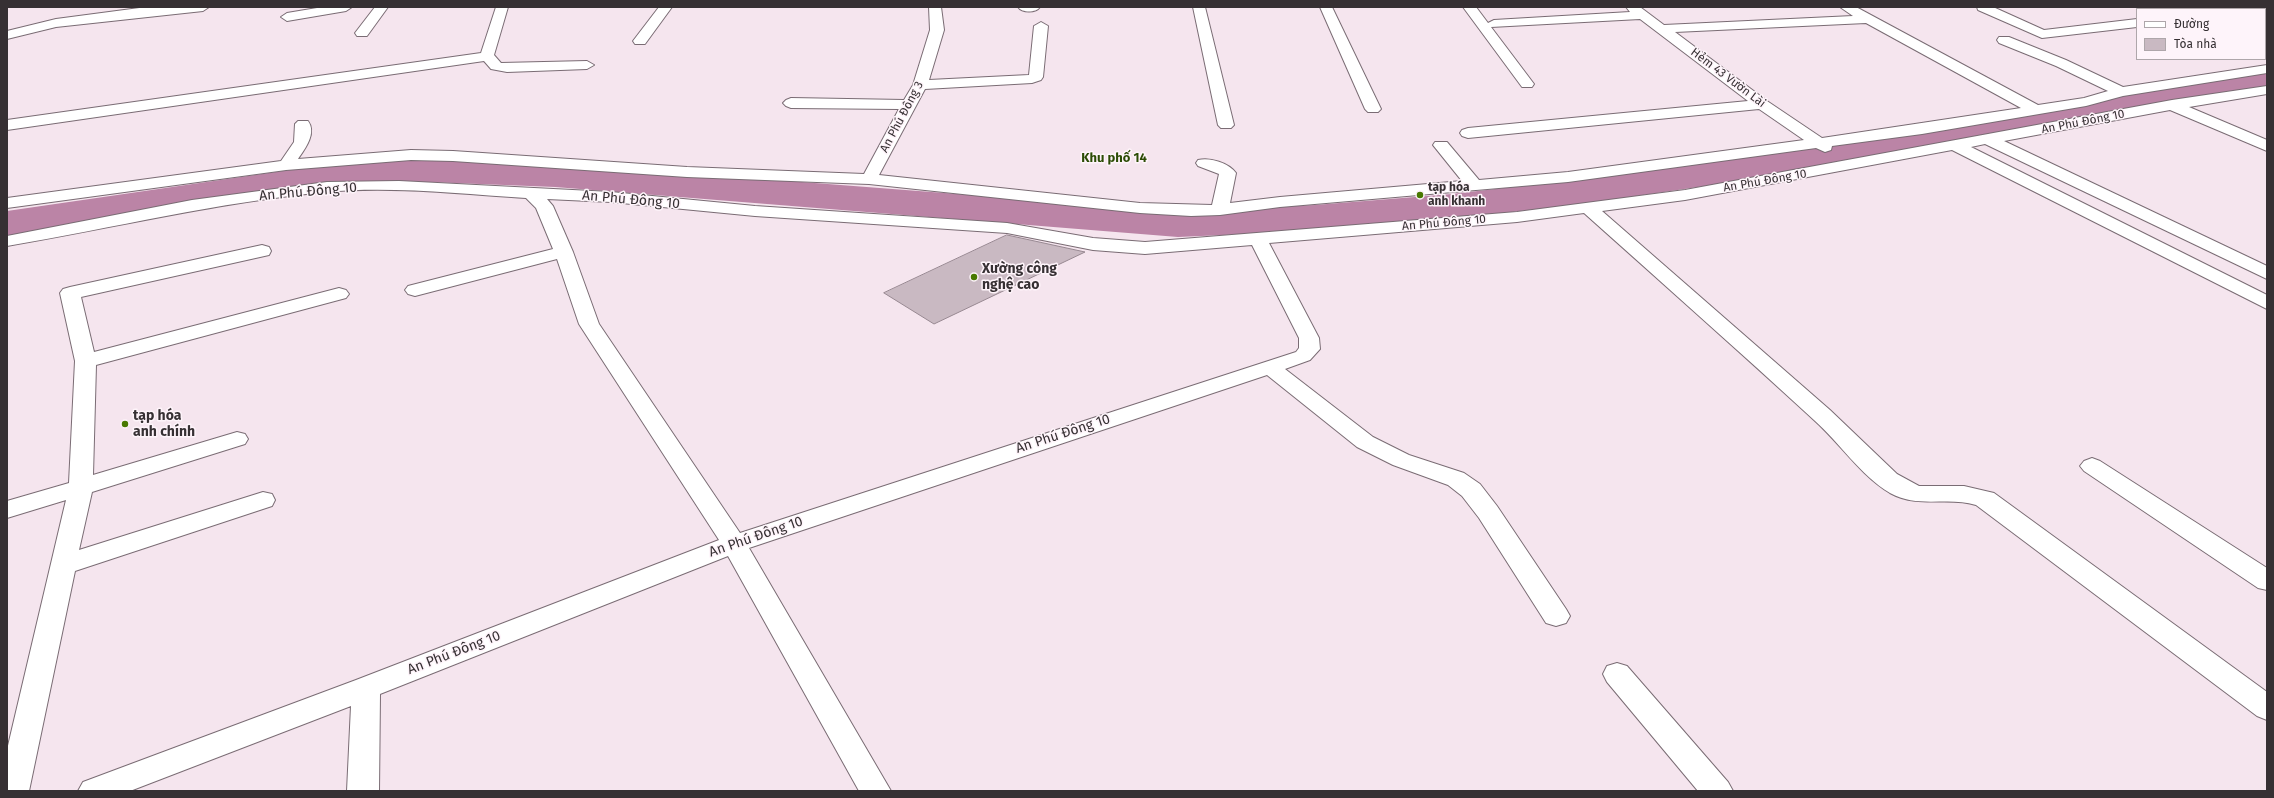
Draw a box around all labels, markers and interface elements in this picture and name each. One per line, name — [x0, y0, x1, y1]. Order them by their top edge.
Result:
legend — [2136, 8, 2266, 60]
text: Đường — [2174, 17, 2209, 31]
text: Tòa nhà — [2174, 37, 2217, 51]
street label: Hẻm 43 Vườn Lài — [1688, 45, 1768, 111]
street label: An Phú Đông 3 — [877, 79, 927, 155]
street label: An Phú Đông 10 — [2040, 107, 2126, 137]
district label: Khu phố 14 — [1081, 150, 1147, 166]
street label: An Phú Đông 10 — [1722, 167, 1808, 195]
street label: An Phú Đông 10 — [258, 179, 358, 205]
place label: tạp hóa anh khanh — [1428, 181, 1485, 209]
street label: An Phú Đông 10 — [581, 187, 681, 213]
marker: tạp hóa anh khanh — [1415, 190, 1425, 200]
street label: An Phú Đông 10 — [1401, 212, 1487, 234]
place label: Xường công nghệ cao — [982, 261, 1057, 294]
marker: Xường công nghệ cao — [969, 272, 979, 282]
place label: tạp hóa anh chính — [133, 408, 195, 440]
street label: An Phú Đông 10 — [1014, 411, 1112, 457]
marker: tạp hóa anh chính — [120, 419, 130, 429]
street label: An Phú Đông 10 — [707, 513, 805, 561]
street label: An Phú Đông 10 — [405, 628, 503, 678]

